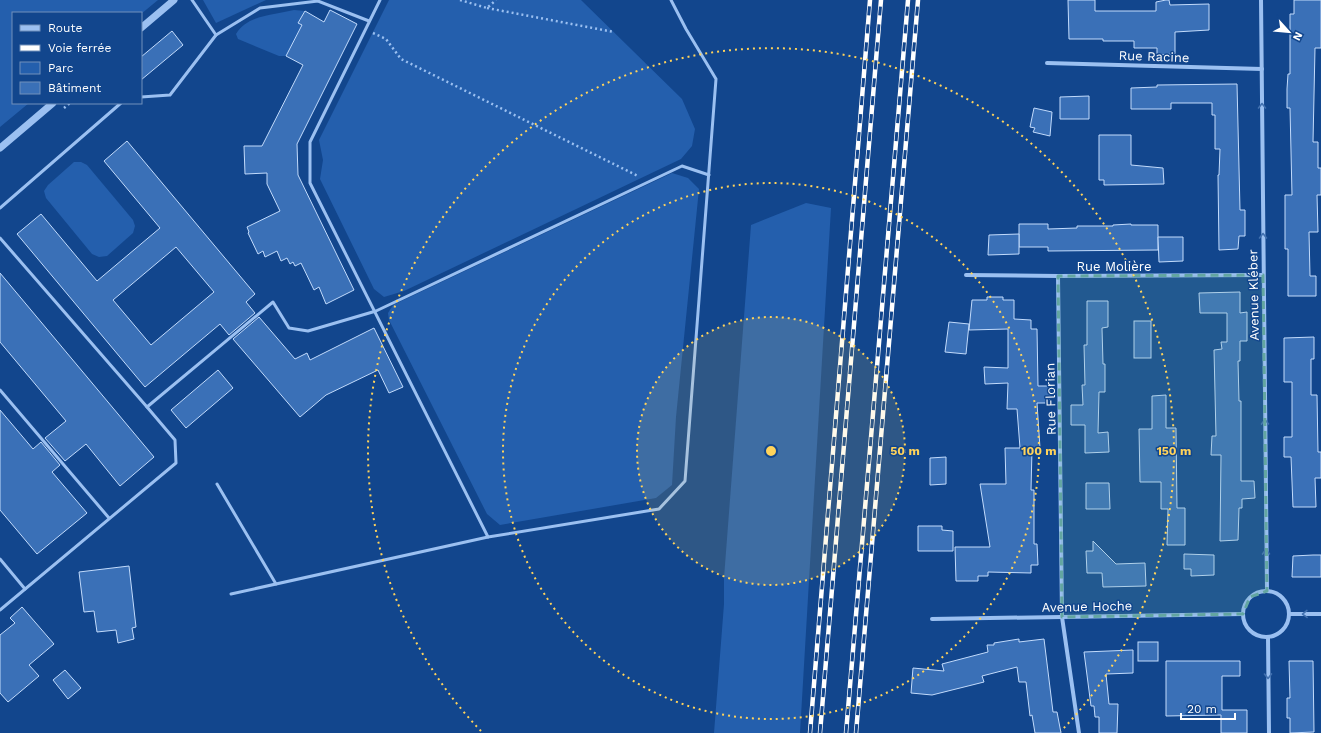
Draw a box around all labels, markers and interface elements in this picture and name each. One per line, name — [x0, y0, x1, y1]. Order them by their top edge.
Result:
legend — [12, 12, 142, 104]
north arrow — [1269, 12, 1309, 52]
text: Route — [48, 21, 82, 35]
text: N — [1290, 30, 1305, 43]
text: Voie ferrée — [48, 41, 111, 55]
street label: Rue Racine — [1118, 48, 1190, 65]
text: Parc — [48, 61, 74, 75]
text: Bâtiment — [48, 81, 101, 95]
one-way arrow — [1258, 103, 1266, 109]
one-way arrow — [1259, 233, 1267, 239]
street label: Avenue Kléber — [1245, 249, 1262, 341]
street label: Rue Molière — [1077, 259, 1151, 274]
street label: Rue Florian — [1042, 363, 1059, 435]
one-way arrow — [1261, 419, 1269, 425]
centre of rings — [764, 444, 778, 458]
text: 50 m — [890, 444, 920, 458]
text: 100 m — [1021, 444, 1057, 458]
text: 150 m — [1157, 444, 1191, 458]
one-way arrow — [1262, 549, 1270, 555]
street label: Avenue Hoche — [1042, 598, 1132, 615]
one-way arrow — [1302, 610, 1308, 618]
one-way arrow — [1264, 673, 1272, 679]
scale bar — [1181, 695, 1235, 721]
text: 20 m — [1187, 702, 1217, 716]

